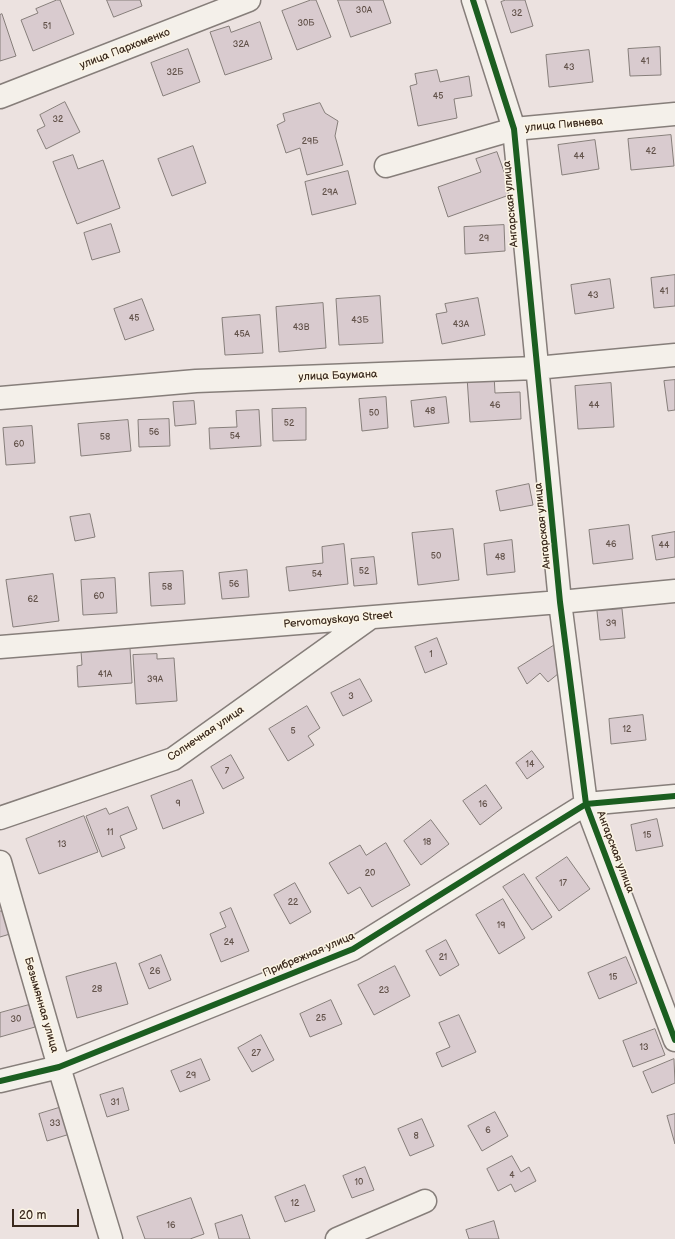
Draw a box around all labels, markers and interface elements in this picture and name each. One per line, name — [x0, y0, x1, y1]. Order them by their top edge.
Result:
house number: 30А — [356, 6, 372, 16]
house number: 32 — [512, 9, 522, 19]
house number: 30Б — [297, 19, 315, 29]
house number: 51 — [43, 22, 51, 32]
street label: улица Пархоменко — [78, 26, 172, 72]
house number: 32А — [233, 40, 249, 50]
house number: 41 — [641, 57, 649, 67]
house number: 43 — [563, 63, 575, 73]
house number: 32Б — [166, 68, 184, 78]
house number: 45 — [433, 92, 443, 102]
house number: 32 — [53, 115, 63, 125]
street label: улица Пивнева — [525, 115, 603, 135]
house number: 29Б — [302, 137, 318, 147]
house number: 42 — [646, 147, 656, 157]
house number: 44 — [574, 152, 584, 162]
street label: Ангарская улица — [501, 160, 521, 248]
house number: 29А — [322, 188, 338, 198]
house number: 29 — [479, 234, 489, 244]
house number: 41 — [660, 287, 668, 297]
house number: 43 — [587, 291, 599, 301]
house number: 45 — [129, 314, 139, 324]
house number: 43Б — [351, 316, 369, 326]
house number: 43А — [453, 320, 469, 330]
house number: 43В — [293, 323, 309, 333]
house number: 45А — [234, 330, 250, 340]
street label: улица Баумана — [298, 368, 378, 384]
house number: 46 — [490, 401, 500, 411]
house number: 44 — [589, 401, 599, 411]
house number: 48 — [425, 407, 435, 417]
house number: 50 — [369, 409, 379, 419]
house number: 52 — [284, 419, 294, 429]
house number: 56 — [149, 428, 159, 438]
house number: 54 — [230, 432, 240, 442]
house number: 58 — [100, 433, 110, 443]
house number: 60 — [14, 440, 24, 450]
street label: Ангарская улица — [532, 482, 554, 570]
house number: 46 — [606, 540, 616, 550]
house number: 44 — [659, 541, 669, 551]
house number: 50 — [431, 552, 441, 562]
house number: 48 — [495, 553, 505, 563]
house number: 52 — [359, 567, 369, 577]
house number: 54 — [312, 570, 322, 580]
house number: 56 — [229, 580, 239, 590]
house number: 58 — [162, 583, 172, 593]
house number: 60 — [94, 592, 104, 602]
house number: 62 — [28, 595, 38, 605]
street label: Pervomayskaya Street — [283, 609, 393, 631]
house number: 39 — [606, 619, 616, 629]
house number: 1 — [429, 650, 433, 660]
house number: 41А — [98, 670, 112, 680]
house number: 39А — [147, 675, 163, 685]
house number: 3 — [348, 692, 354, 702]
street label: Солнечная улица — [165, 703, 247, 765]
house number: 12 — [623, 725, 631, 735]
house number: 5 — [290, 727, 296, 737]
house number: 14 — [526, 760, 534, 770]
house number: 7 — [225, 767, 229, 777]
house number: 9 — [175, 799, 181, 809]
house number: 16 — [479, 800, 487, 810]
street label: Ангарская улица — [593, 809, 637, 895]
house number: 11 — [107, 828, 113, 838]
house number: 15 — [643, 831, 651, 841]
house number: 18 — [423, 838, 431, 848]
house number: 13 — [57, 840, 67, 850]
house number: 20 — [365, 869, 375, 879]
house number: 17 — [559, 879, 567, 889]
house number: 22 — [288, 898, 298, 908]
house number: 19 — [497, 921, 505, 931]
street label: Прибрежная улица — [261, 930, 357, 980]
house number: 24 — [224, 938, 234, 948]
house number: 21 — [439, 953, 447, 963]
street label: Безымянная улица — [21, 956, 61, 1054]
house number: 26 — [150, 967, 160, 977]
house number: 15 — [609, 973, 617, 983]
house number: 28 — [92, 985, 102, 995]
house number: 23 — [379, 986, 389, 996]
house number: 25 — [316, 1014, 326, 1024]
house number: 30 — [11, 1015, 21, 1025]
house number: 13 — [639, 1043, 649, 1053]
house number: 27 — [251, 1049, 261, 1059]
house number: 29 — [186, 1071, 196, 1081]
house number: 31 — [110, 1098, 120, 1108]
house number: 33 — [49, 1119, 61, 1129]
house number: 6 — [485, 1126, 491, 1136]
house number: 8 — [413, 1132, 419, 1142]
house number: 4 — [509, 1171, 515, 1181]
house number: 10 — [355, 1178, 363, 1188]
house number: 12 — [291, 1199, 299, 1209]
scale bar — [14, 1201, 81, 1227]
text: 20 m — [19, 1208, 46, 1223]
house number: 16 — [167, 1221, 175, 1231]

